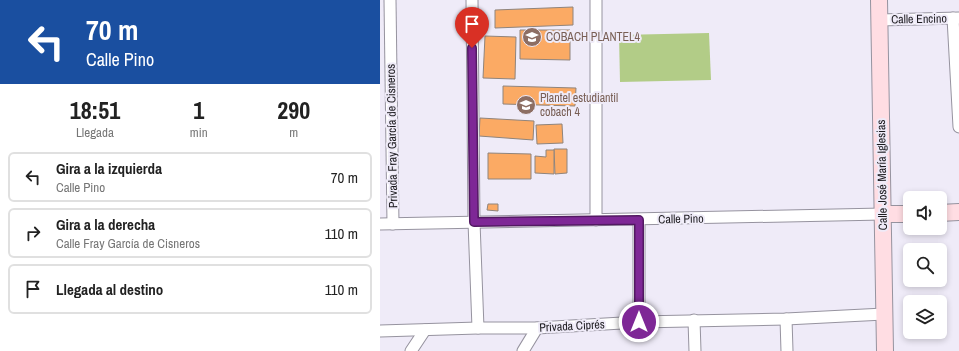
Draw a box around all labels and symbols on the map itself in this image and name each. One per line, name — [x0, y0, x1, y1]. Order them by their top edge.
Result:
pin — [455, 7.0, 489, 48]
street label: Calle Encino — [891, 11, 947, 27]
school or university icon: COBACH PLANTEL4 — [521, 26, 543, 48]
place label: COBACH PLANTEL4 — [546, 29, 641, 45]
street label: Privada Fray García de Cisneros — [383, 64, 401, 208]
place label: Plantel estudiantil cobach 4 — [540, 90, 618, 120]
school or university icon: Plantel estudiantil cobach 4 — [515, 94, 537, 116]
street label: Calle José María Iglesias — [873, 120, 891, 230]
street label: Calle Pino — [658, 211, 704, 227]
position arrow — [618, 301, 660, 343]
street label: Privada Ciprés — [539, 316, 605, 336]

